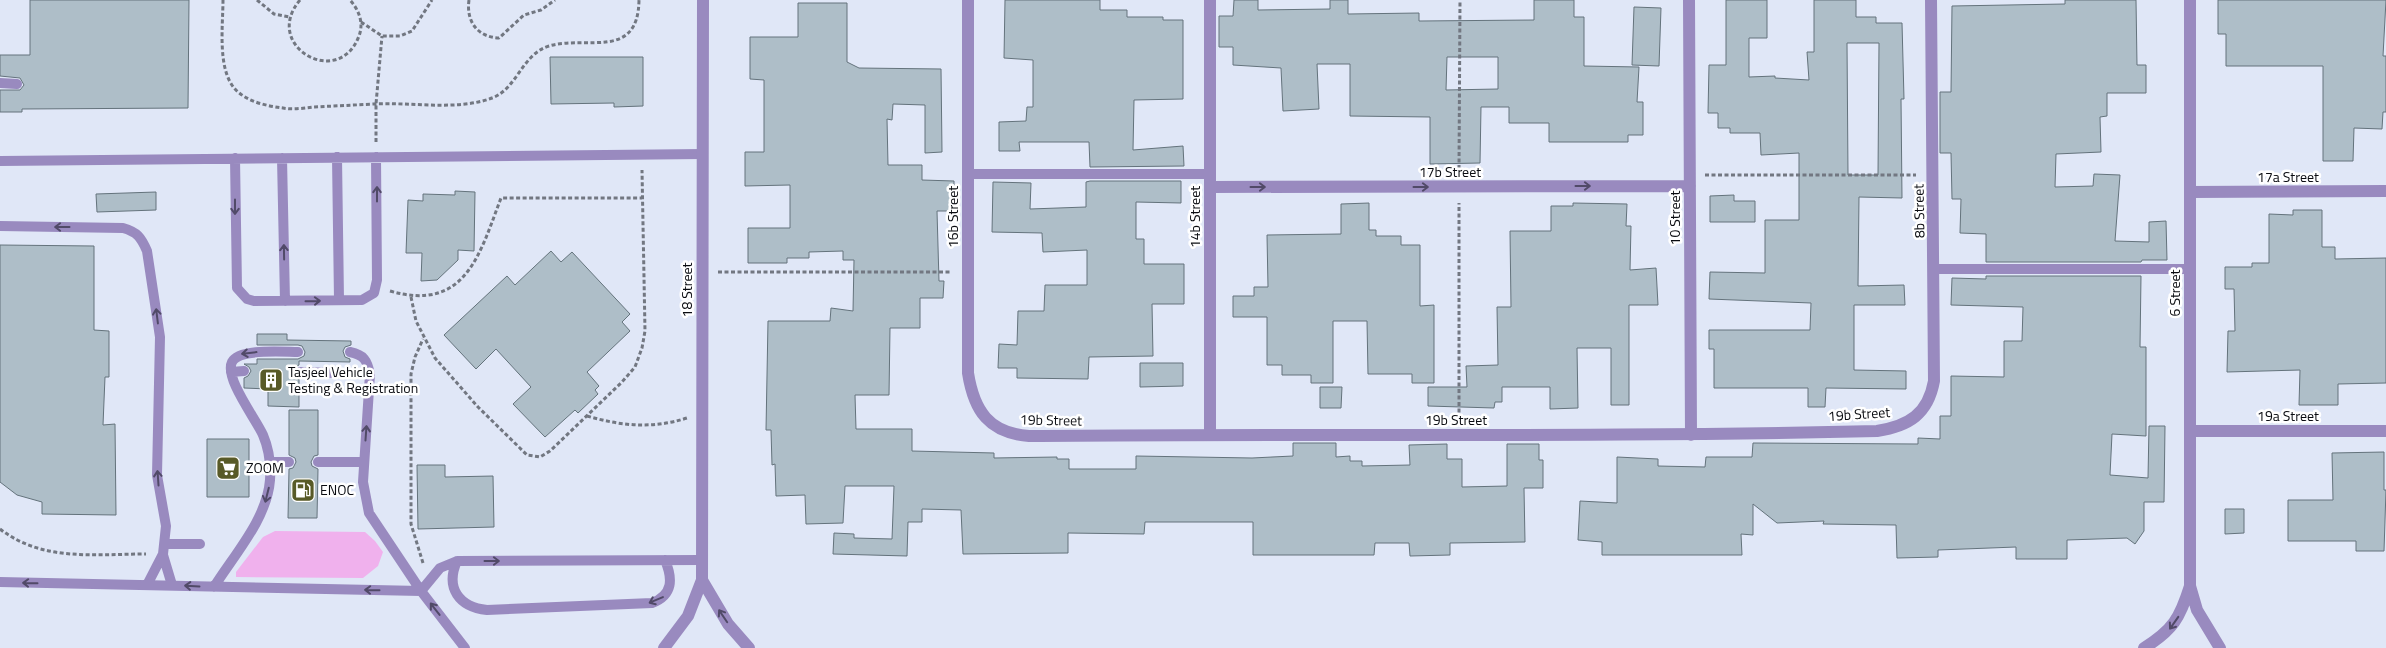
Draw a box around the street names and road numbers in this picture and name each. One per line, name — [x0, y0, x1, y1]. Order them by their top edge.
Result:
street label: 17b Street — [1419, 161, 1481, 182]
street label: 17a Street — [2257, 166, 2319, 187]
street label: 8b Street — [1908, 184, 1929, 238]
street label: 16b Street — [942, 186, 963, 248]
street label: 14b Street — [1184, 186, 1205, 248]
street label: 10 Street — [1664, 190, 1685, 245]
street label: 18 Street — [676, 262, 697, 317]
street label: 6 Street — [2164, 269, 2185, 317]
street label: 19b Street — [1827, 401, 1891, 426]
street label: 19a Street — [2257, 405, 2319, 426]
street label: 19b Street — [1020, 408, 1082, 431]
street label: 19b Street — [1425, 409, 1487, 430]

